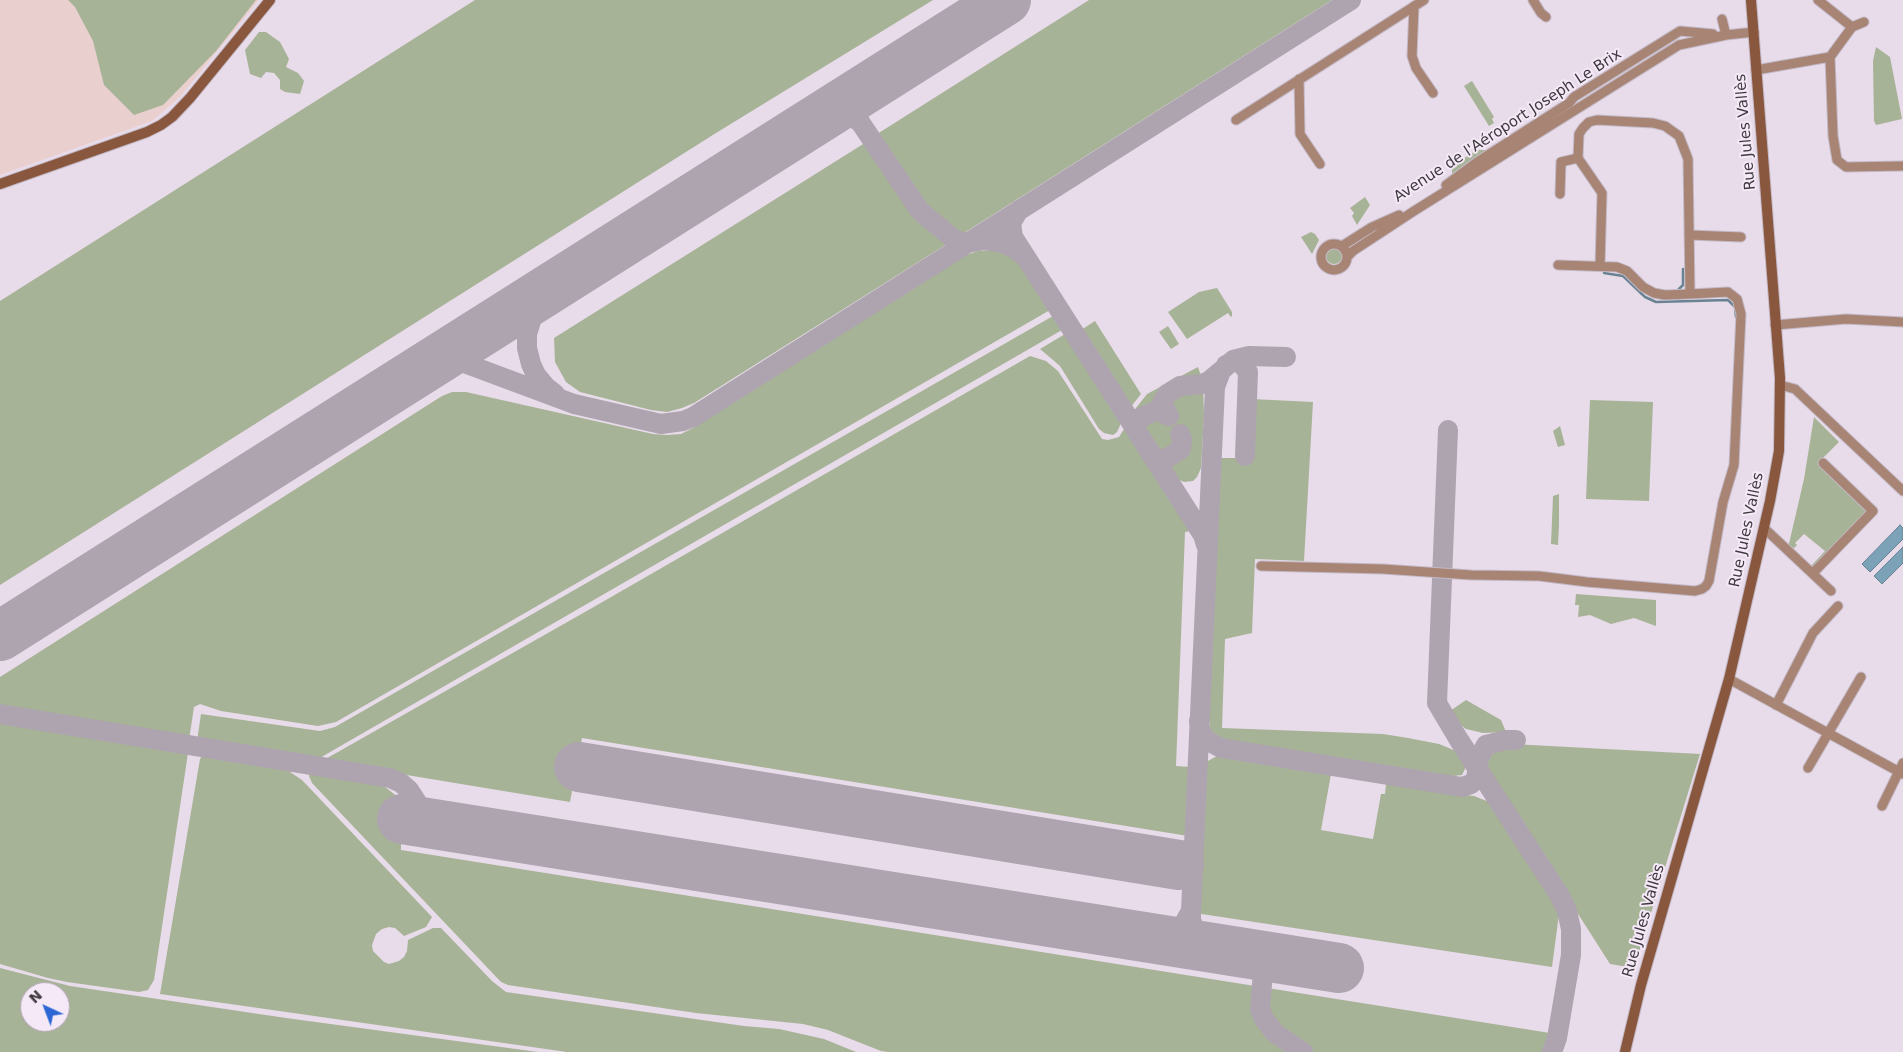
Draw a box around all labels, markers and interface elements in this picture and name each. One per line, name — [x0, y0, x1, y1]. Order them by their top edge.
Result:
street label: Avenue de l'Aéroport Joseph Le Brix — [1391, 45, 1625, 207]
street label: Rue Jules Vallès — [1732, 73, 1760, 191]
street label: Rue Jules Vallès — [1726, 471, 1768, 589]
street label: Rue Jules Vallès — [1619, 862, 1669, 980]
north arrow — [20, 982, 70, 1032]
text: N — [26, 987, 45, 1007]

